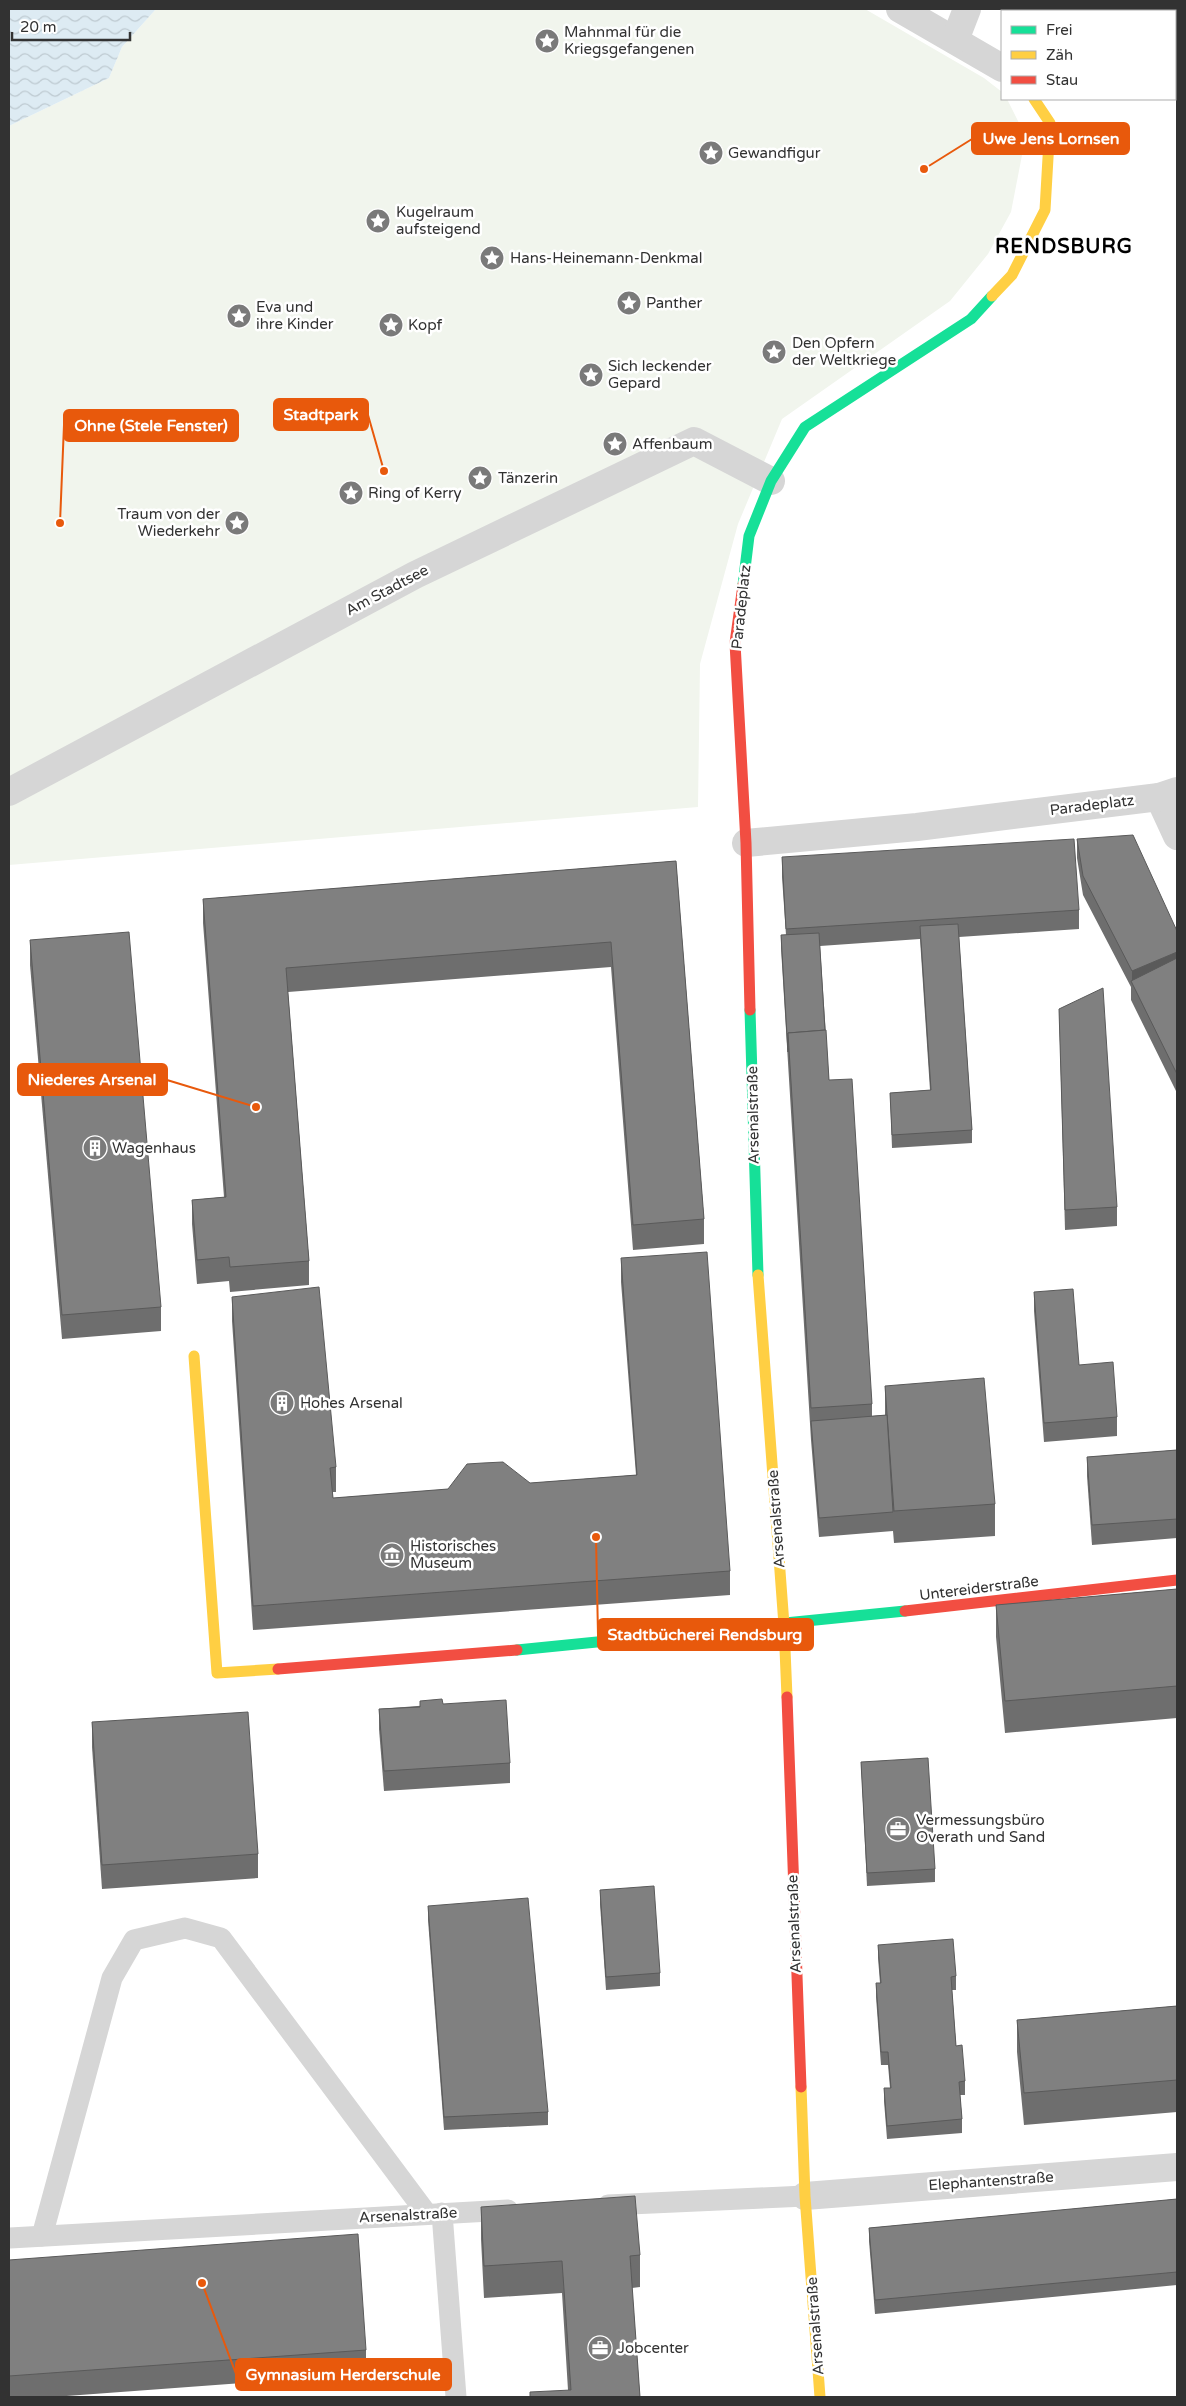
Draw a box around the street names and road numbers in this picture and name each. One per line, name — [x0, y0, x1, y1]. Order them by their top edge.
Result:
street label: Am Stadtsee — [343, 561, 431, 619]
street label: Paradeplatz — [728, 564, 754, 650]
street label: Paradeplatz — [1049, 791, 1135, 819]
street label: Arsenalstraße — [743, 1066, 763, 1164]
street label: Arsenalstraße — [764, 1469, 788, 1569]
street label: Untereiderstraße — [918, 1572, 1040, 1604]
street label: Arsenalstraße — [783, 1874, 805, 1974]
street label: Elephantenstraße — [928, 2168, 1054, 2194]
street label: Arsenalstraße — [358, 2203, 458, 2227]
street label: Arsenalstraße — [803, 2276, 827, 2376]

